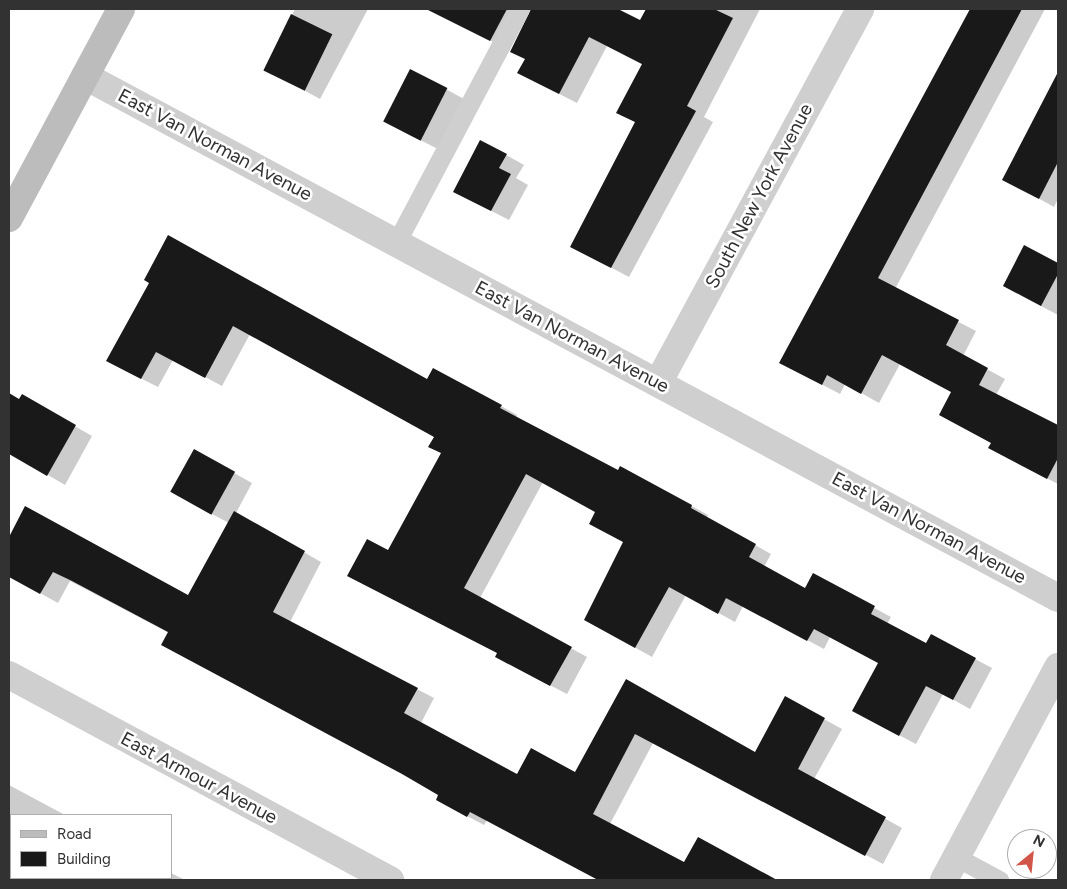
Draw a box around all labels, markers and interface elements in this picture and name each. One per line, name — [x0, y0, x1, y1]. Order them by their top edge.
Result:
street label: East Van Norman Avenue — [114, 84, 316, 206]
street label: South New York Avenue — [701, 100, 817, 292]
street label: East Van Norman Avenue — [471, 276, 673, 398]
street label: East Van Norman Avenue — [828, 467, 1030, 589]
street label: East Armour Avenue — [117, 727, 281, 829]
legend — [10, 814, 172, 879]
text: Road — [57, 825, 92, 843]
north arrow — [1007, 829, 1057, 879]
text: N — [1030, 831, 1048, 851]
text: Building — [57, 850, 111, 868]

